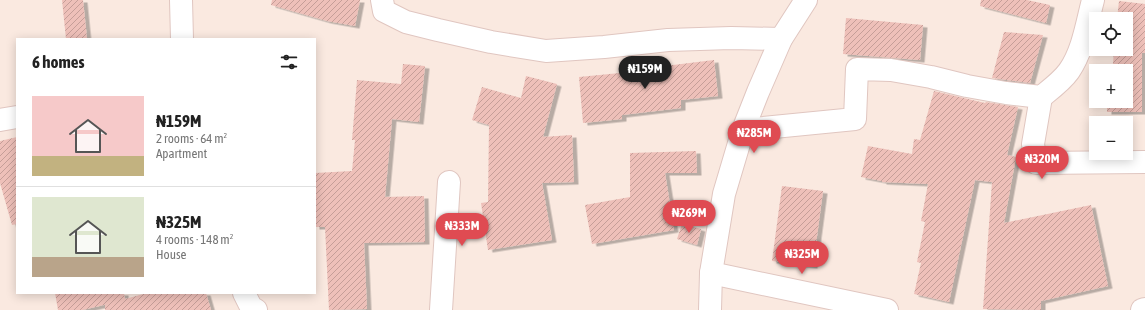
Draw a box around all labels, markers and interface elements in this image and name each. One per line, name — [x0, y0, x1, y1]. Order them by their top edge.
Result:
map controls — [1089, 12, 1133, 160]
button: locate — [1089, 12, 1133, 56]
icon: filters — [278, 51, 300, 73]
text: 6 homes — [32, 52, 85, 72]
pin: ₦159M — [617, 56, 673, 90]
text: ₦159M — [628, 61, 662, 76]
button: + — [1089, 64, 1133, 108]
text: ₦159M — [156, 111, 201, 131]
icon: home — [64, 112, 112, 160]
button: − — [1089, 116, 1133, 160]
pin: ₦285M — [726, 120, 782, 154]
text: ₦285M — [737, 125, 771, 140]
text: 2 rooms · 64 m² — [156, 131, 227, 146]
text: Apartment — [156, 146, 207, 161]
pin: ₦320M — [1014, 146, 1070, 180]
text: ₦320M — [1025, 151, 1059, 166]
pin: ₦269M — [661, 200, 717, 234]
text: ₦269M — [672, 205, 706, 220]
text: ₦325M — [156, 212, 201, 232]
icon: home — [64, 213, 112, 261]
pin: ₦333M — [434, 213, 490, 247]
text: ₦333M — [445, 218, 479, 233]
text: 4 rooms · 148 m² — [156, 232, 233, 247]
pin: ₦325M — [774, 241, 830, 275]
text: ₦325M — [785, 246, 819, 261]
text: House — [156, 247, 186, 262]

